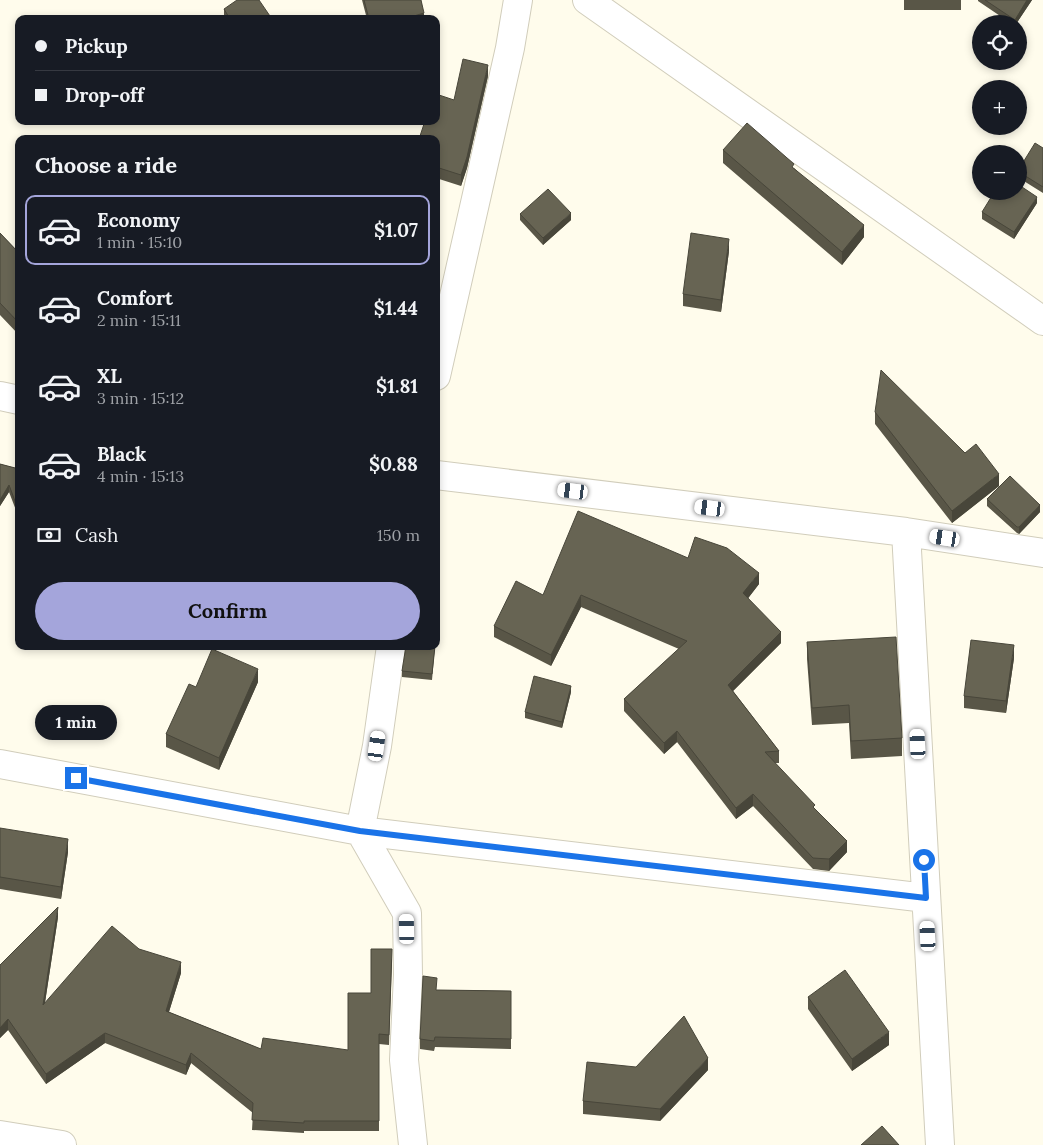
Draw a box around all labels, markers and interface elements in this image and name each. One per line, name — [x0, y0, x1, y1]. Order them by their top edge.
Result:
map controls — [972, 15, 1027, 200]
button: locate — [972, 15, 1027, 70]
text: Pickup — [65, 34, 128, 58]
button: + — [972, 80, 1027, 135]
text: Drop-off — [65, 83, 144, 107]
button: − — [972, 145, 1027, 200]
text: Choose a ride — [35, 151, 177, 179]
icon: car — [37, 208, 82, 253]
text: Economy — [97, 208, 180, 232]
text: $1.07 — [374, 218, 418, 242]
text: 1 min · 15:10 — [97, 232, 182, 252]
icon: car — [37, 286, 82, 331]
text: Comfort — [97, 286, 173, 310]
text: $1.44 — [374, 296, 418, 320]
text: 2 min · 15:11 — [97, 310, 181, 330]
icon: car — [37, 364, 82, 409]
text: XL — [97, 364, 122, 388]
text: $1.81 — [376, 374, 418, 398]
text: 3 min · 15:12 — [97, 388, 184, 408]
icon: car — [37, 442, 82, 487]
text: Black — [97, 442, 146, 466]
text: $0.88 — [369, 452, 418, 476]
text: 4 min · 15:13 — [97, 466, 184, 486]
car — [557, 482, 588, 500]
car — [694, 499, 725, 517]
icon: cash — [35, 521, 63, 549]
text: Cash — [75, 523, 118, 547]
text: 150 m — [377, 525, 420, 545]
car — [929, 528, 960, 548]
button: Confirm — [35, 582, 420, 640]
callout: 1 min — [35, 706, 117, 740]
text: 1 min — [56, 712, 96, 732]
car — [909, 729, 926, 759]
car — [367, 730, 386, 762]
route end — [65, 767, 87, 789]
route start — [913, 849, 935, 871]
car — [399, 914, 414, 944]
car — [919, 921, 936, 951]

